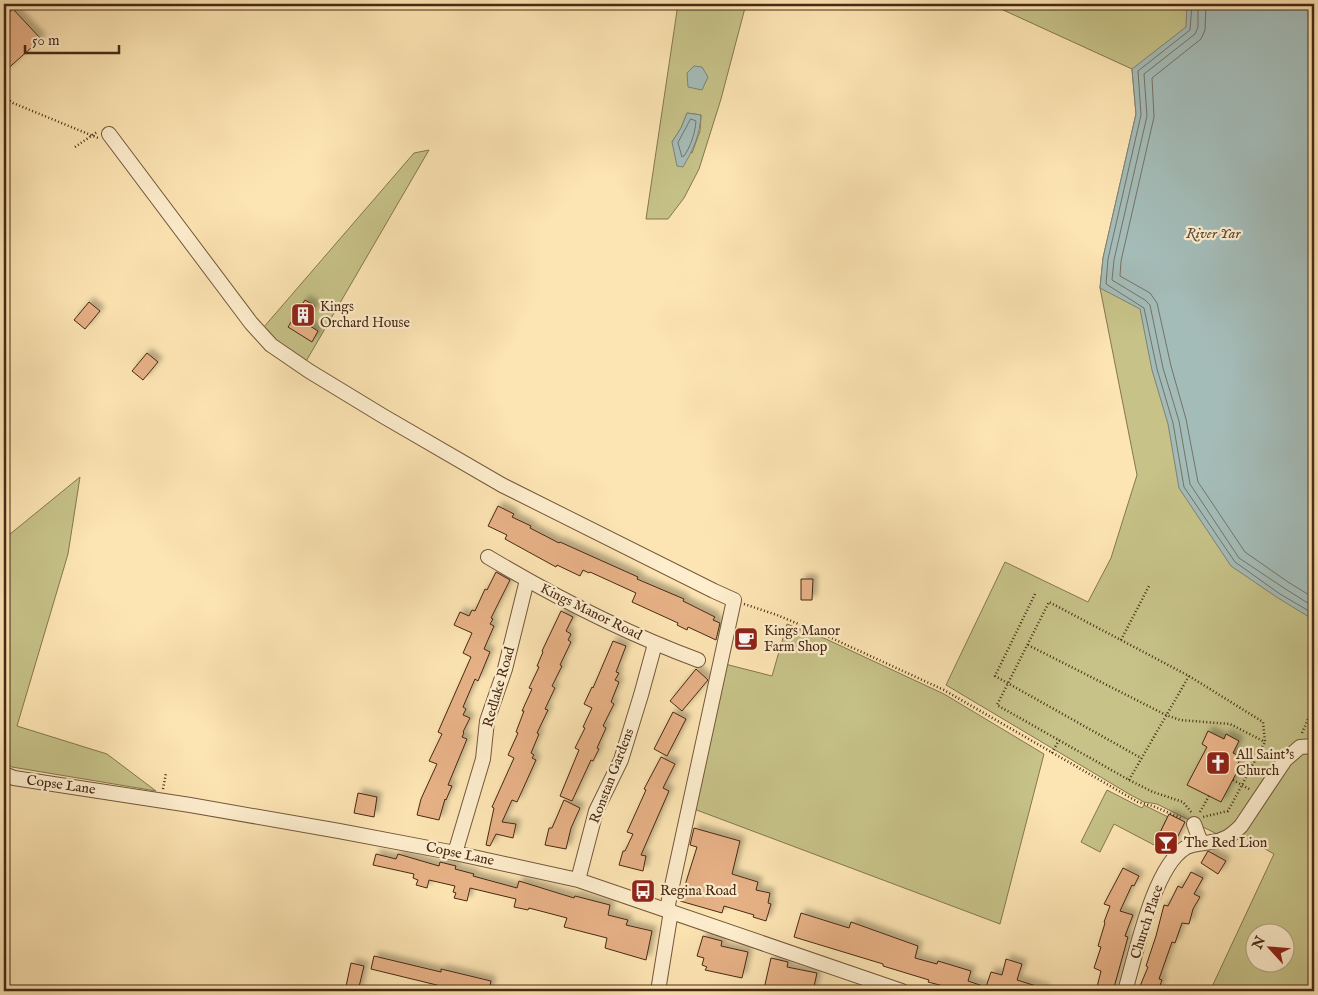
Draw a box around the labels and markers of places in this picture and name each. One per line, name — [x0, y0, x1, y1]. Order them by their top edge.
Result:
place label: Kings Orchard House — [320, 298, 410, 332]
building icon: Kings Orchard House — [290, 302, 316, 328]
place label: Kings Manor Farm Shop — [764, 622, 840, 656]
cafe icon: Kings Manor Farm Shop — [733, 626, 759, 652]
place label: All Saint's Church — [1235, 746, 1294, 780]
church icon: All Saint's Church — [1205, 750, 1231, 776]
bar icon: The Red Lion — [1153, 830, 1179, 856]
place label: The Red Lion — [1184, 834, 1268, 852]
bus stop icon: Regina Road — [630, 878, 656, 904]
place label: Regina Road — [660, 882, 737, 900]

